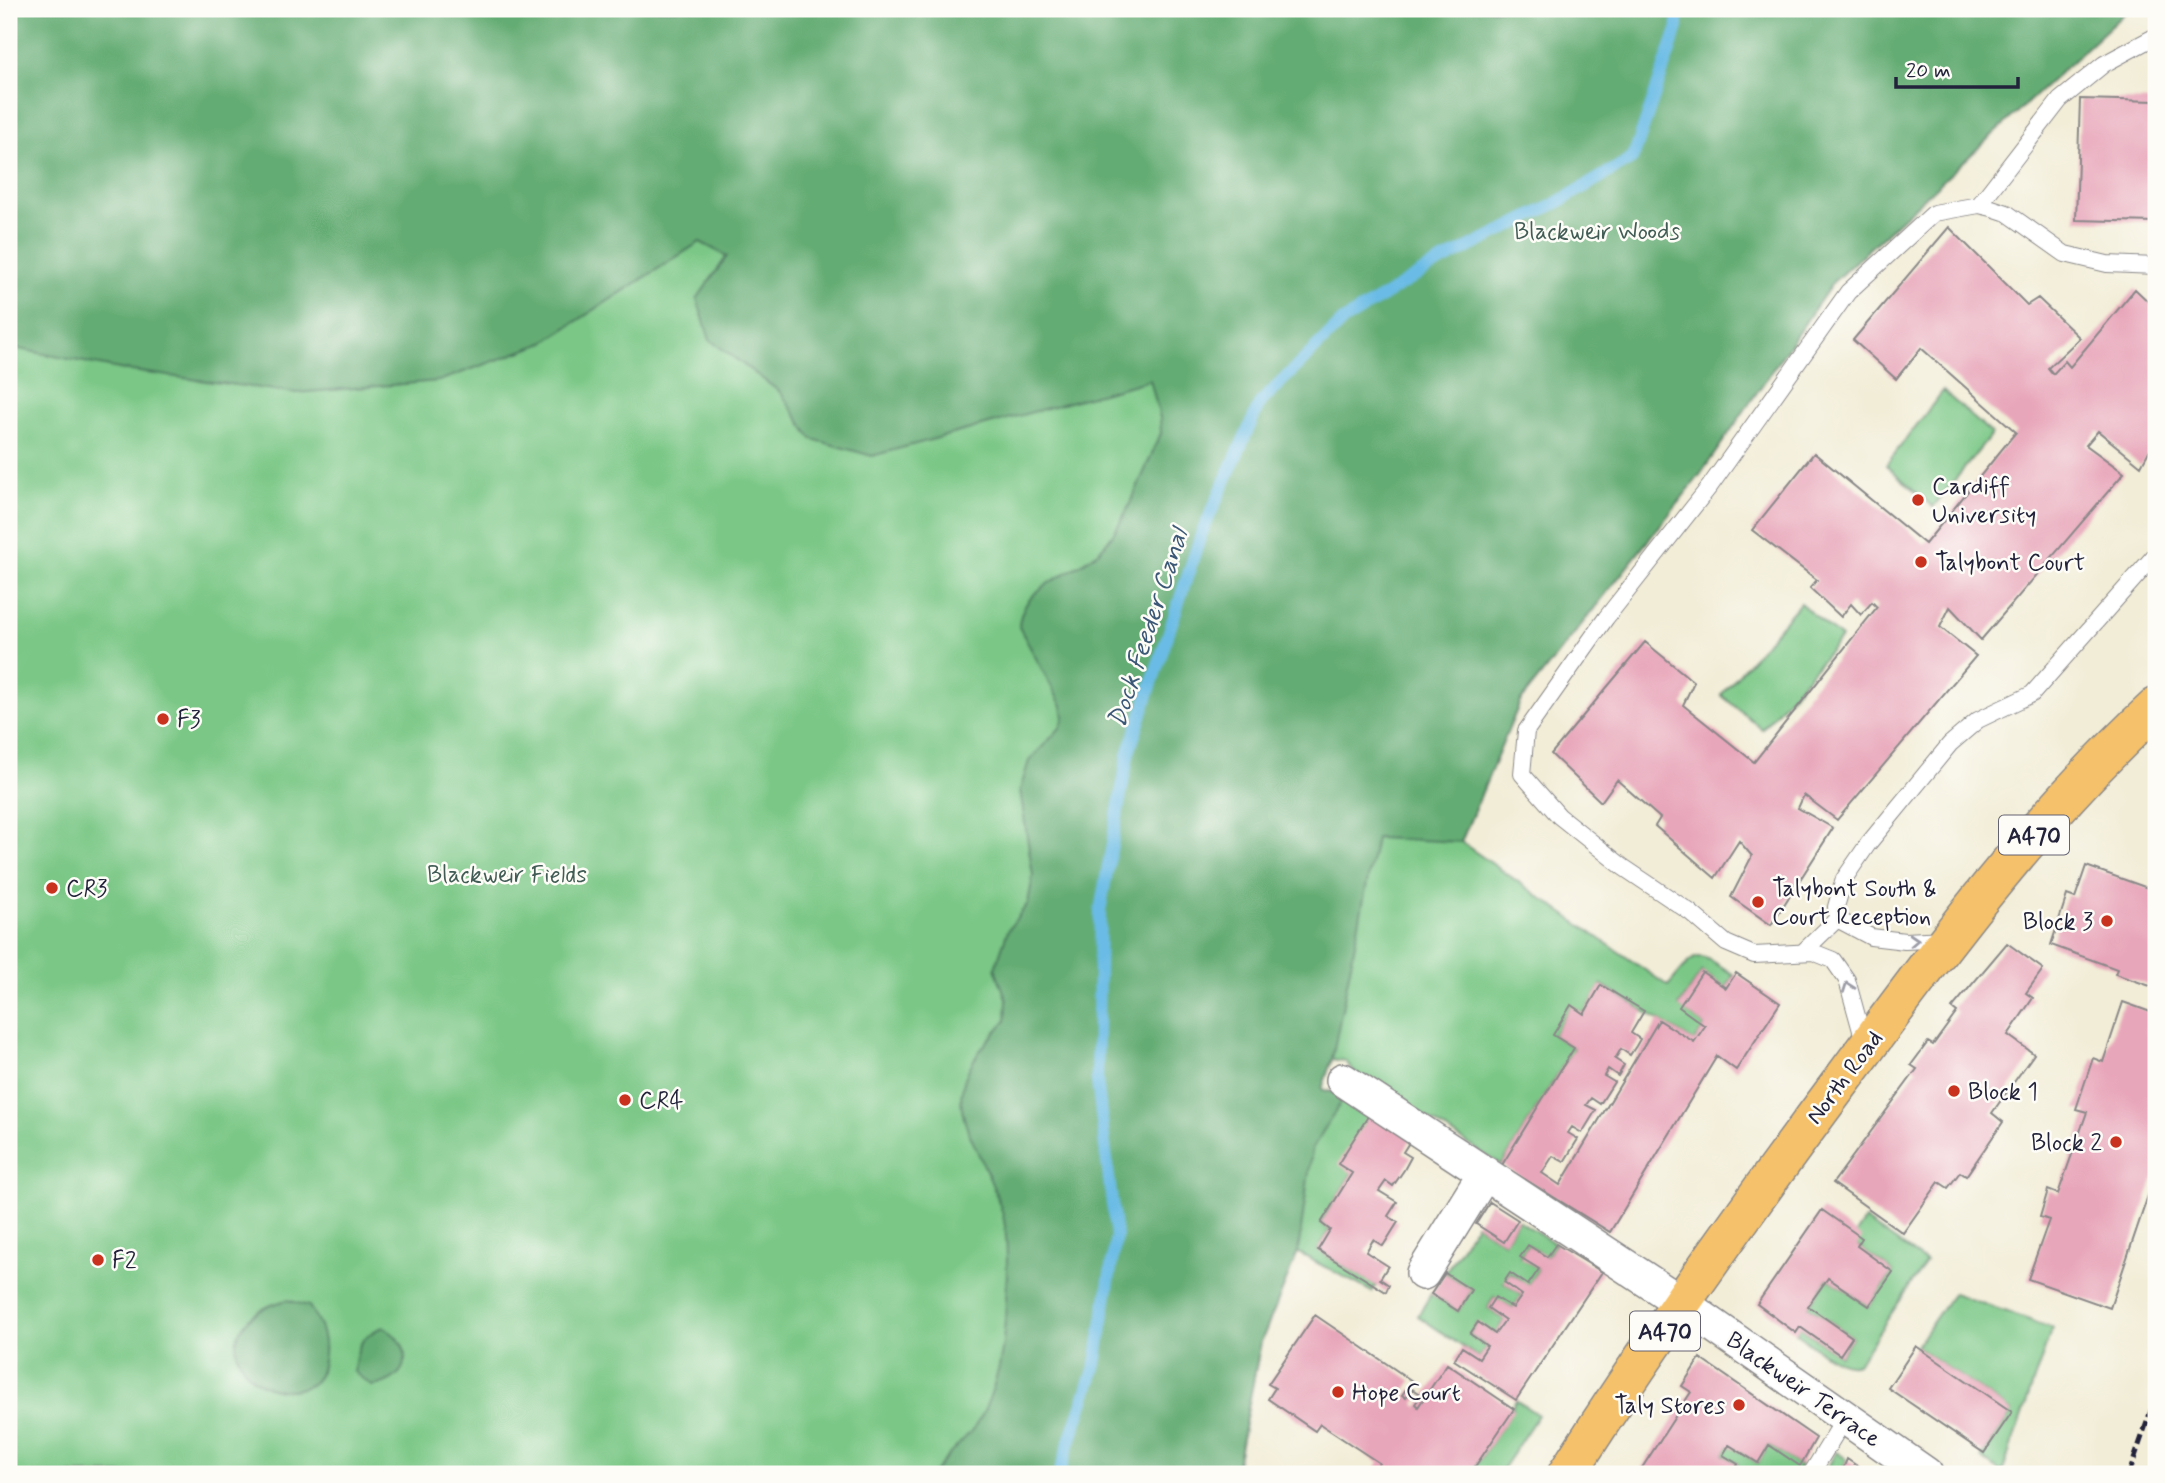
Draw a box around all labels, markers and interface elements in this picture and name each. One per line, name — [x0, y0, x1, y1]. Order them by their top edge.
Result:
scale bar — [1896, 46, 2018, 90]
text: 20 m — [1906, 57, 1951, 85]
park label: Blackweir Woods — [1514, 217, 1681, 248]
place label: Cardiff University — [1932, 472, 2036, 531]
marker: Cardiff University — [1910, 492, 1926, 508]
water label: Dock Feeder Canal — [1101, 521, 1198, 732]
place label: Talybont Court — [1935, 548, 2085, 579]
marker: Talybont Court — [1913, 554, 1929, 570]
place label: F3 — [177, 705, 201, 736]
marker: F3 — [155, 711, 171, 727]
road number: A470 — [1999, 816, 2069, 855]
park label: Blackweir Fields — [427, 860, 587, 891]
place label: CR3 — [66, 874, 108, 905]
place label: Talybont South & Court Reception — [1772, 874, 1937, 933]
marker: CR3 — [44, 880, 60, 896]
marker: Talybont South & Court Reception — [1750, 894, 1766, 910]
place label: Block 3 — [2023, 907, 2093, 938]
marker: Block 3 — [2099, 913, 2115, 929]
one-way arrow — [1909, 933, 1920, 948]
one-way arrow — [1842, 981, 1856, 994]
street label: North Road — [1800, 1025, 1891, 1131]
place label: Block 1 — [1968, 1077, 2038, 1108]
marker: Block 1 — [1946, 1083, 1962, 1099]
place label: CR4 — [639, 1086, 684, 1117]
marker: CR4 — [617, 1092, 633, 1108]
place label: Block 2 — [2031, 1128, 2102, 1159]
marker: Block 2 — [2108, 1134, 2124, 1150]
place label: F2 — [112, 1246, 137, 1277]
marker: F2 — [90, 1252, 106, 1268]
road number: A470 — [1630, 1312, 1700, 1350]
street label: Blackweir Terrace — [1720, 1325, 1887, 1455]
place label: Hope Court — [1352, 1378, 1461, 1409]
marker: Hope Court — [1330, 1384, 1346, 1400]
place label: Taly Stores — [1614, 1391, 1725, 1422]
marker: Taly Stores — [1731, 1397, 1747, 1413]

